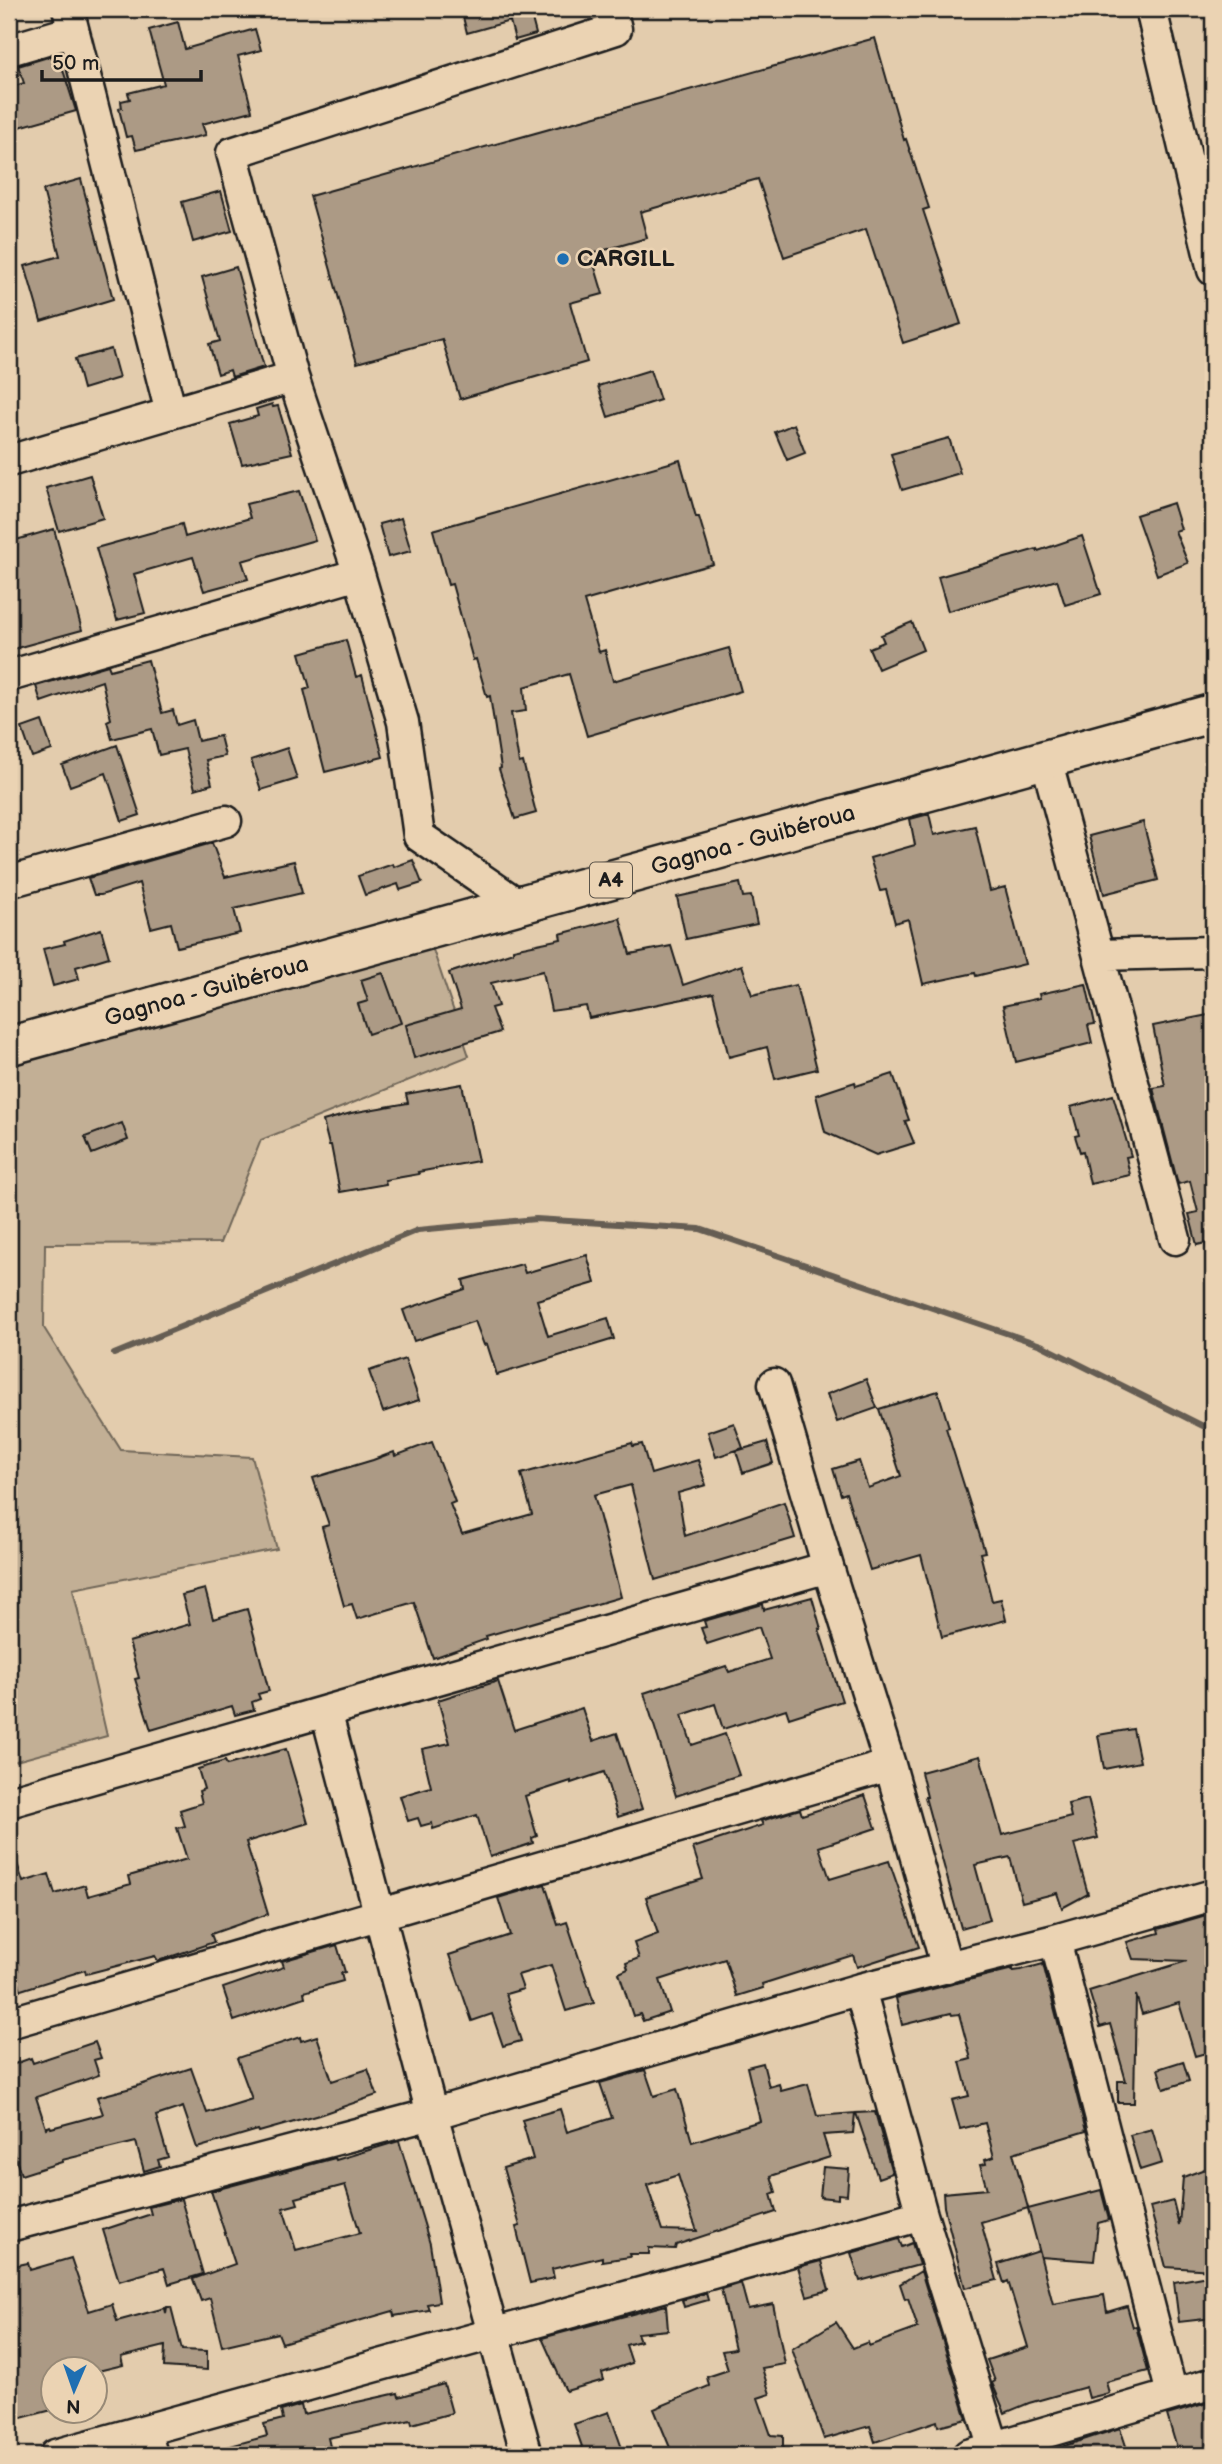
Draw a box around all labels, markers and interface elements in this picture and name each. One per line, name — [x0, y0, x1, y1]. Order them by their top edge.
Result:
scale bar — [42, 38, 201, 82]
text: 50 m — [52, 51, 99, 76]
place label: CARGILL — [577, 245, 675, 273]
marker: CARGILL — [555, 251, 571, 267]
street label: Gagnoa - Guibéroua — [648, 799, 858, 882]
road number: A4 — [590, 862, 632, 898]
street label: Gagnoa - Guibéroua — [101, 950, 312, 1033]
north arrow — [38, 2356, 108, 2426]
text: N — [66, 2394, 81, 2417]

